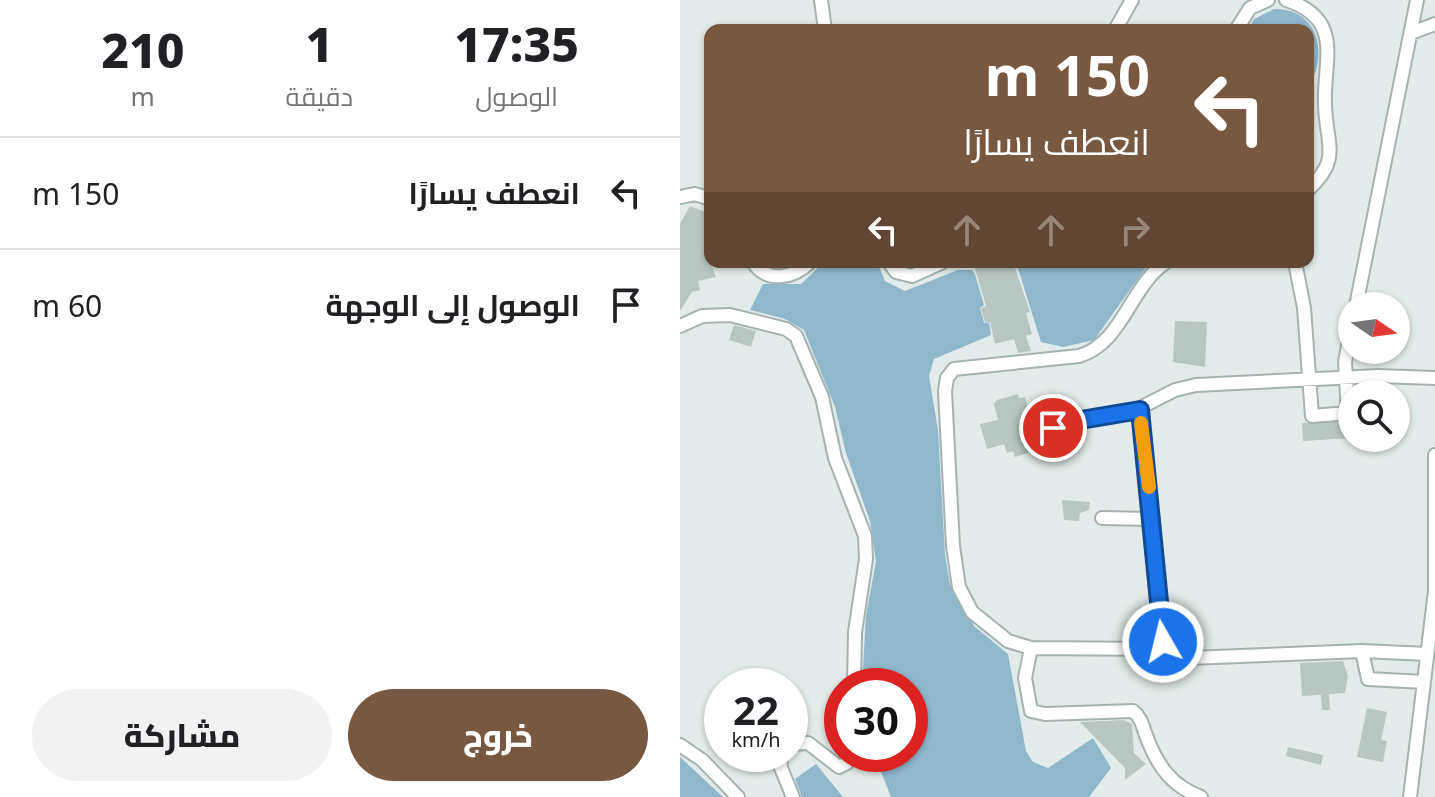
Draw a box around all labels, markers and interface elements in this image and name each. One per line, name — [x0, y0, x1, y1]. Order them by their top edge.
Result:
text: 1 — [305, 11, 333, 76]
text: 17:35 — [454, 11, 579, 76]
text: 210 — [101, 17, 184, 82]
text: 150 m — [985, 36, 1150, 112]
icon: left — [1178, 56, 1282, 160]
text: m — [131, 78, 155, 114]
text: دقيقة — [285, 78, 353, 114]
text: الوصول — [475, 78, 558, 114]
text: انعطف يسارًا — [963, 117, 1150, 166]
icon: left — [604, 171, 648, 215]
text: انعطف يسارًا — [409, 172, 580, 213]
text: 150 m — [32, 173, 119, 214]
icon: left — [861, 208, 905, 252]
icon: ahead — [945, 208, 989, 252]
icon: ahead — [1029, 208, 1073, 252]
icon: right — [1113, 208, 1157, 252]
icon: arrive — [604, 283, 648, 327]
text: الوصول إلى الوجهة — [325, 284, 580, 325]
text: 60 m — [32, 285, 102, 326]
north arrow — [1338, 292, 1410, 364]
map controls — [1338, 292, 1410, 452]
button: search — [1338, 380, 1410, 452]
pin — [1019, 394, 1087, 462]
icon: arrive — [1031, 406, 1075, 450]
position arrow — [1121, 600, 1205, 684]
speed limit sign: 30 — [824, 668, 928, 772]
text: 22 — [733, 682, 779, 737]
button: مشاركة — [32, 689, 332, 781]
button: خروج — [348, 689, 648, 781]
text: km/h — [731, 726, 781, 753]

